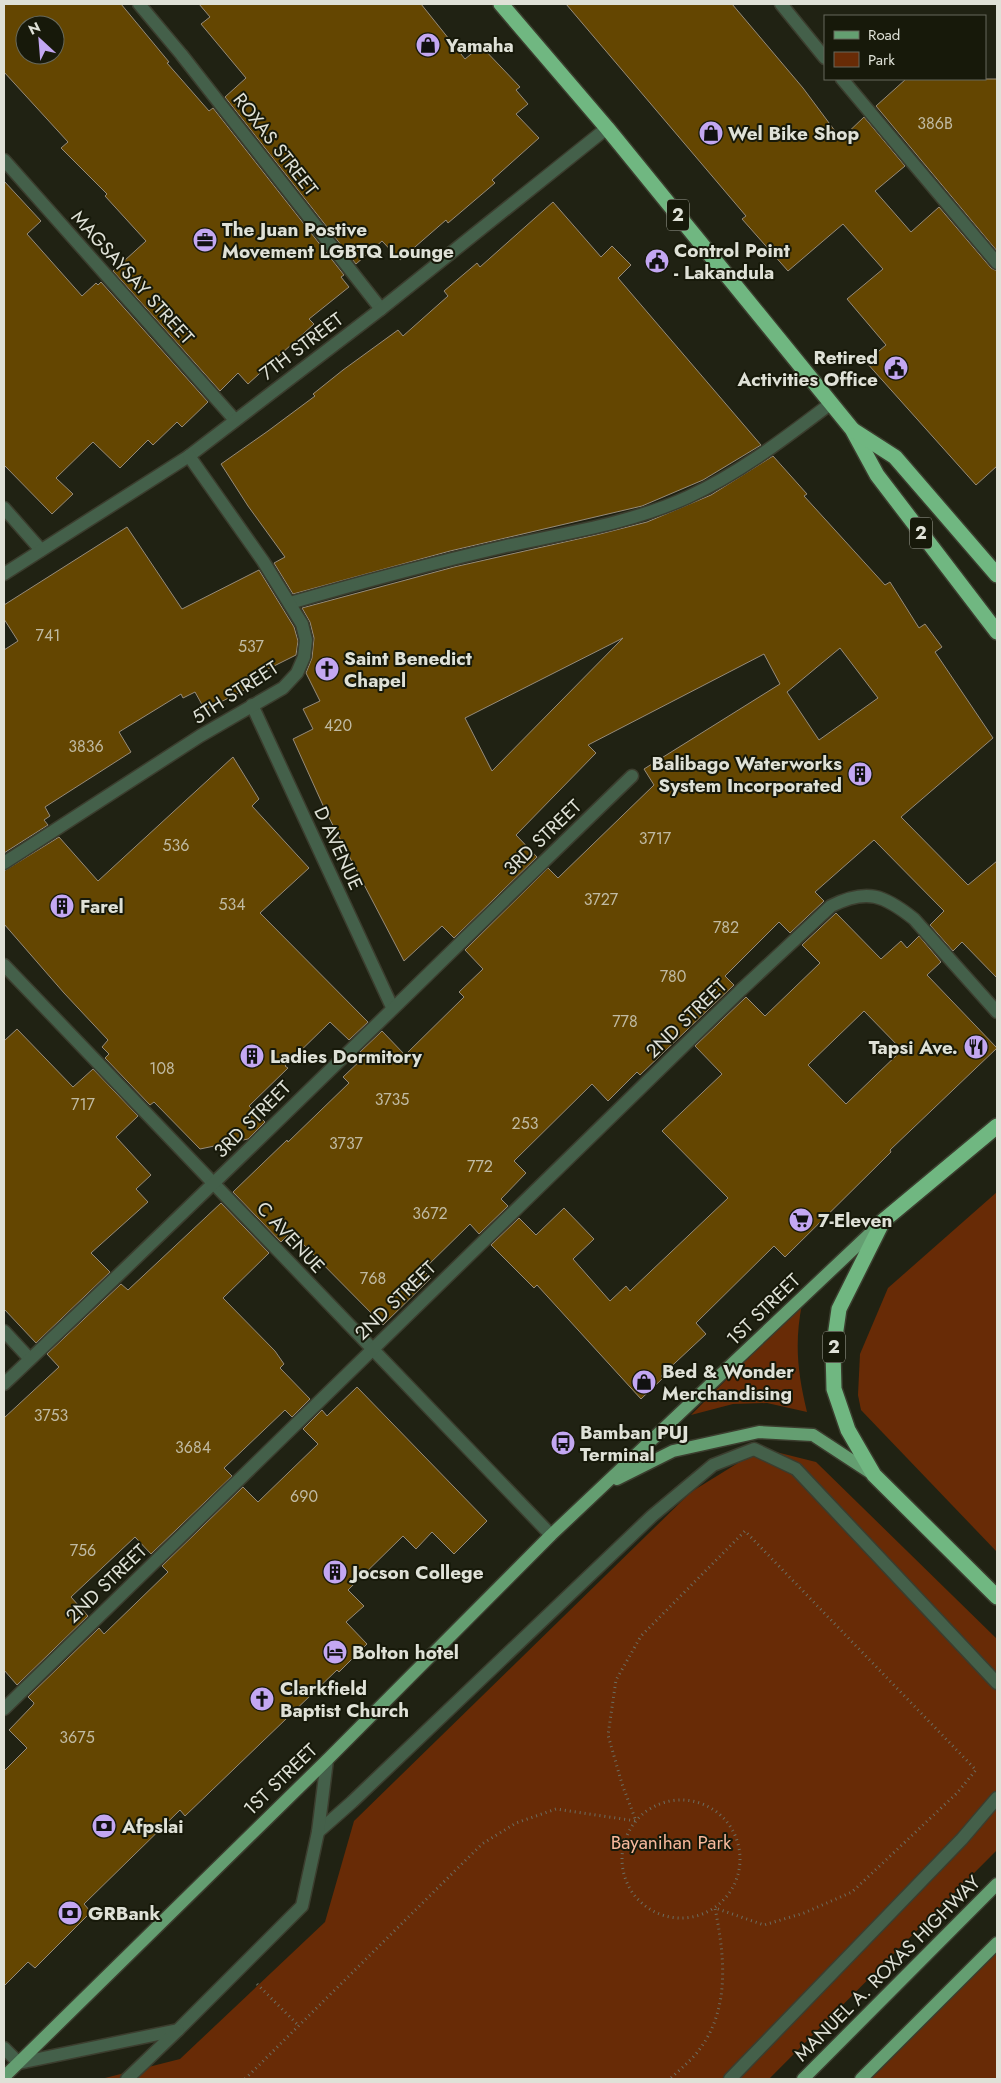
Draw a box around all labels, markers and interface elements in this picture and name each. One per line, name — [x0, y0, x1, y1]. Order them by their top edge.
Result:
north arrow — [15, 15, 65, 65]
legend — [824, 15, 986, 80]
text: N — [25, 17, 44, 40]
text: Road — [868, 24, 900, 46]
shop icon: Yamaha — [415, 32, 441, 58]
place label: Yamaha — [445, 32, 514, 59]
text: Park — [868, 49, 895, 71]
street label: ROXAS STREET — [227, 87, 324, 202]
house number: 386B — [917, 112, 953, 135]
shop icon: Wel Bike Shop — [698, 120, 724, 146]
place label: Wel Bike Shop — [728, 120, 859, 147]
road number: 2 — [667, 200, 689, 230]
street label: MAGSAYSAY STREET — [65, 204, 200, 350]
place label: The Juan Postive Movement LGBTQ Lounge — [222, 216, 454, 265]
office icon: The Juan Postive Movement LGBTQ Lounge — [192, 227, 218, 253]
place label: Control Point - Lakandula — [674, 237, 790, 286]
public building icon: Control Point - Lakandula — [644, 248, 670, 274]
street label: 7TH STREET — [254, 306, 349, 387]
place label: Retired Activities Office — [736, 344, 878, 393]
public building icon: Retired Activities Office — [883, 355, 909, 381]
road number: 2 — [910, 518, 932, 548]
house number: 741 — [36, 624, 60, 647]
house number: 537 — [238, 635, 265, 658]
place label: Saint Benedict Chapel — [344, 645, 472, 694]
street label: 5TH STREET — [187, 654, 284, 731]
church icon: Saint Benedict Chapel — [314, 656, 340, 682]
house number: 420 — [324, 714, 352, 737]
house number: 3836 — [68, 735, 104, 758]
place label: Balibago Waterworks System Incorporated — [652, 750, 842, 799]
building icon: Balibago Waterworks System Incorporated — [847, 761, 873, 787]
street label: 3RD STREET — [497, 793, 588, 882]
street label: D AVENUE — [307, 802, 370, 894]
house number: 3717 — [639, 827, 672, 850]
house number: 536 — [163, 834, 189, 857]
house number: 3727 — [584, 888, 619, 911]
building icon: Farel — [49, 893, 75, 919]
place label: Farel — [80, 893, 124, 920]
house number: 534 — [218, 893, 246, 916]
house number: 782 — [713, 916, 739, 939]
house number: 780 — [660, 965, 686, 988]
street label: 2ND STREET — [640, 972, 733, 1064]
house number: 778 — [612, 1010, 638, 1033]
place label: Tapsi Ave. — [869, 1034, 958, 1061]
restaurant icon: Tapsi Ave. — [963, 1034, 989, 1060]
building icon: Ladies Dormitory — [239, 1043, 265, 1069]
place label: Ladies Dormitory — [270, 1043, 423, 1070]
house number: 108 — [149, 1057, 175, 1080]
street label: 3RD STREET — [208, 1075, 297, 1164]
house number: 3735 — [375, 1088, 409, 1111]
house number: 717 — [71, 1093, 96, 1116]
house number: 253 — [512, 1112, 539, 1135]
house number: 3737 — [329, 1132, 363, 1155]
house number: 772 — [467, 1155, 493, 1178]
street label: C AVENUE — [250, 1195, 331, 1279]
house number: 3672 — [412, 1202, 448, 1225]
supermarket icon: 7-Eleven — [788, 1207, 814, 1233]
place label: 7-Eleven — [818, 1207, 892, 1234]
street label: 2ND STREET — [349, 1254, 442, 1346]
house number: 768 — [360, 1267, 386, 1290]
street label: 1ST STREET — [720, 1267, 806, 1351]
road number: 2 — [823, 1331, 845, 1362]
place label: Bed & Wonder Merchandising — [662, 1358, 794, 1407]
shop icon: Bed & Wonder Merchandising — [631, 1369, 657, 1395]
house number: 3753 — [34, 1404, 69, 1427]
place label: Bamban PUJ Terminal — [580, 1419, 688, 1468]
bus stop icon: Bamban PUJ Terminal — [550, 1430, 576, 1456]
house number: 3684 — [175, 1436, 211, 1459]
house number: 690 — [290, 1485, 318, 1508]
street label: 2ND STREET — [60, 1537, 153, 1629]
house number: 756 — [70, 1539, 96, 1562]
building icon: Jocson College — [322, 1559, 348, 1585]
place label: Jocson College — [348, 1559, 484, 1586]
hotel icon: Bolton hotel — [322, 1639, 348, 1665]
place label: Bolton hotel — [352, 1639, 459, 1666]
place label: Clarkfield Baptist Church — [280, 1675, 409, 1724]
church icon: Clarkfield Baptist Church — [249, 1686, 275, 1712]
house number: 3675 — [59, 1726, 95, 1749]
street label: 1ST STREET — [237, 1737, 323, 1821]
bank icon: Afpslai — [91, 1813, 117, 1839]
place label: Afpslai — [121, 1813, 184, 1840]
park label: Bayanihan Park — [611, 1829, 732, 1856]
street label: MANUEL A. ROXAS HIGHWAY — [788, 1869, 987, 2067]
bank icon: GRBank — [57, 1900, 83, 1926]
place label: GRBank — [88, 1900, 161, 1927]

